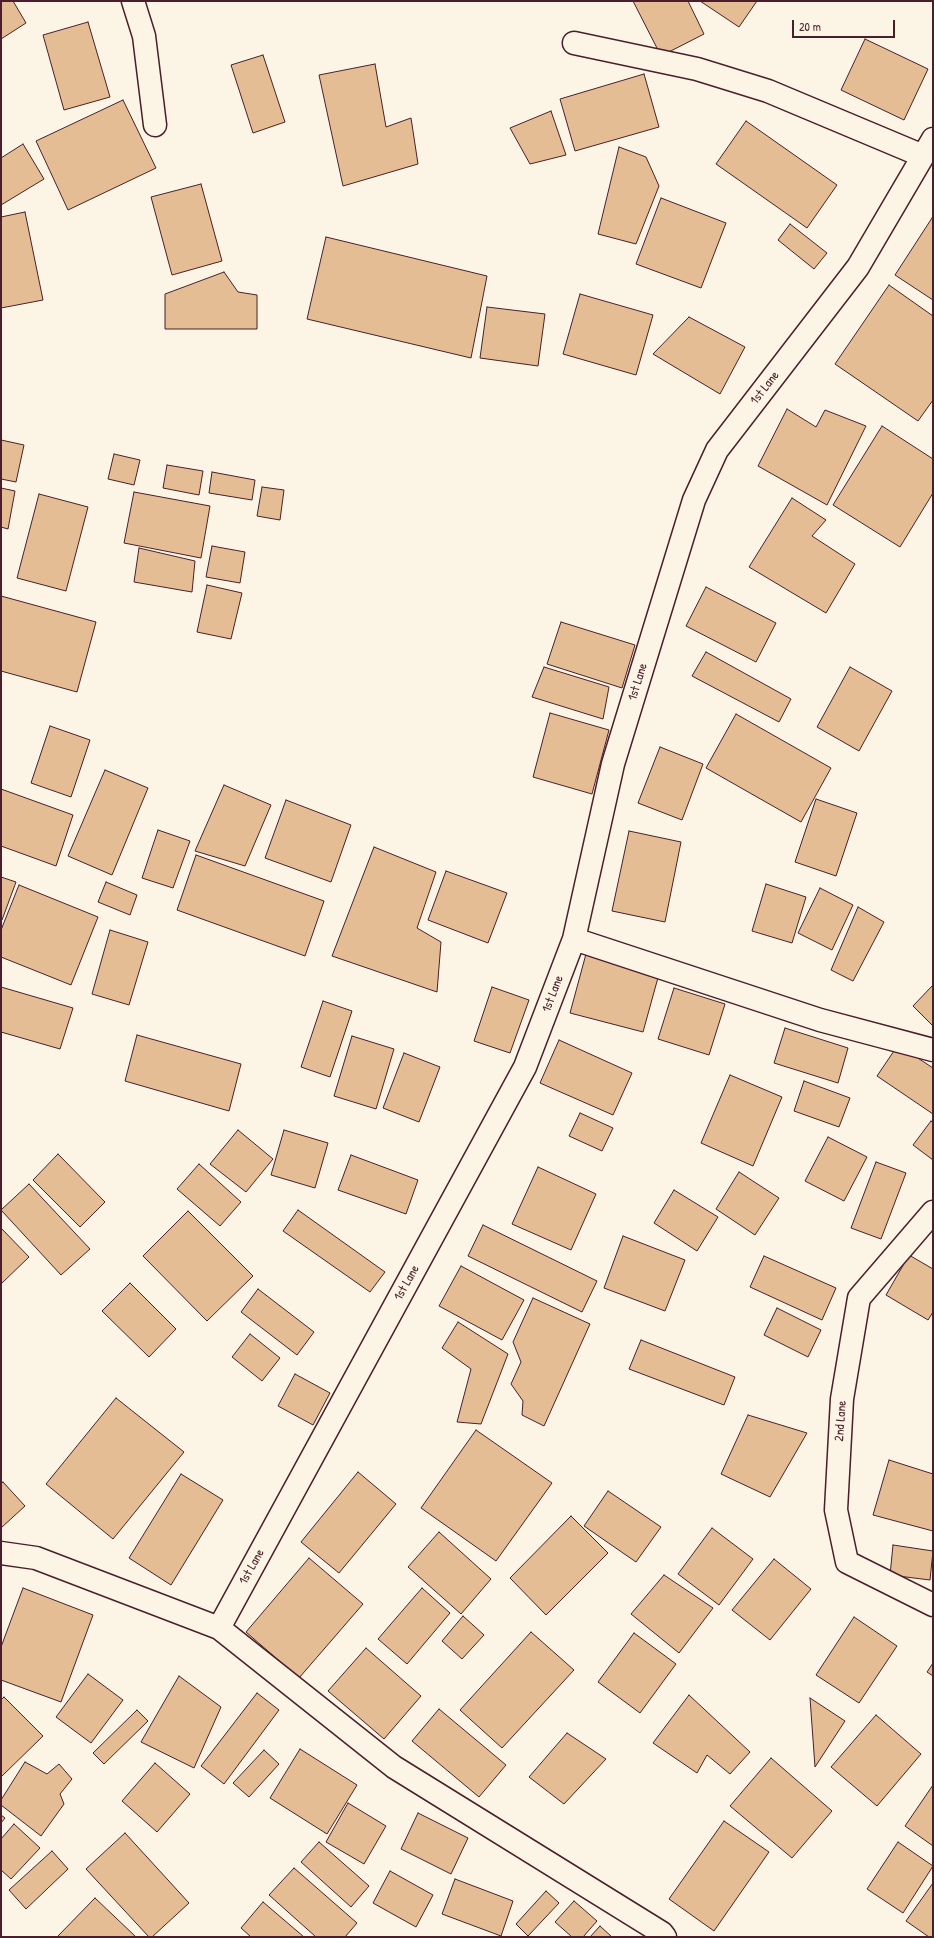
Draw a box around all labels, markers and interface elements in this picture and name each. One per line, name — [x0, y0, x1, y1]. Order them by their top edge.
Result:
scale bar — [794, 12, 897, 38]
text: 20 m — [799, 18, 821, 35]
street label: 1st Lane — [747, 368, 783, 408]
street label: 1st Lane — [625, 661, 651, 703]
street label: 1st Lane — [539, 973, 567, 1015]
street label: 1st Lane — [391, 1263, 423, 1303]
street label: 2nd Lane — [832, 1400, 850, 1442]
street label: 1st Lane — [236, 1547, 268, 1587]

